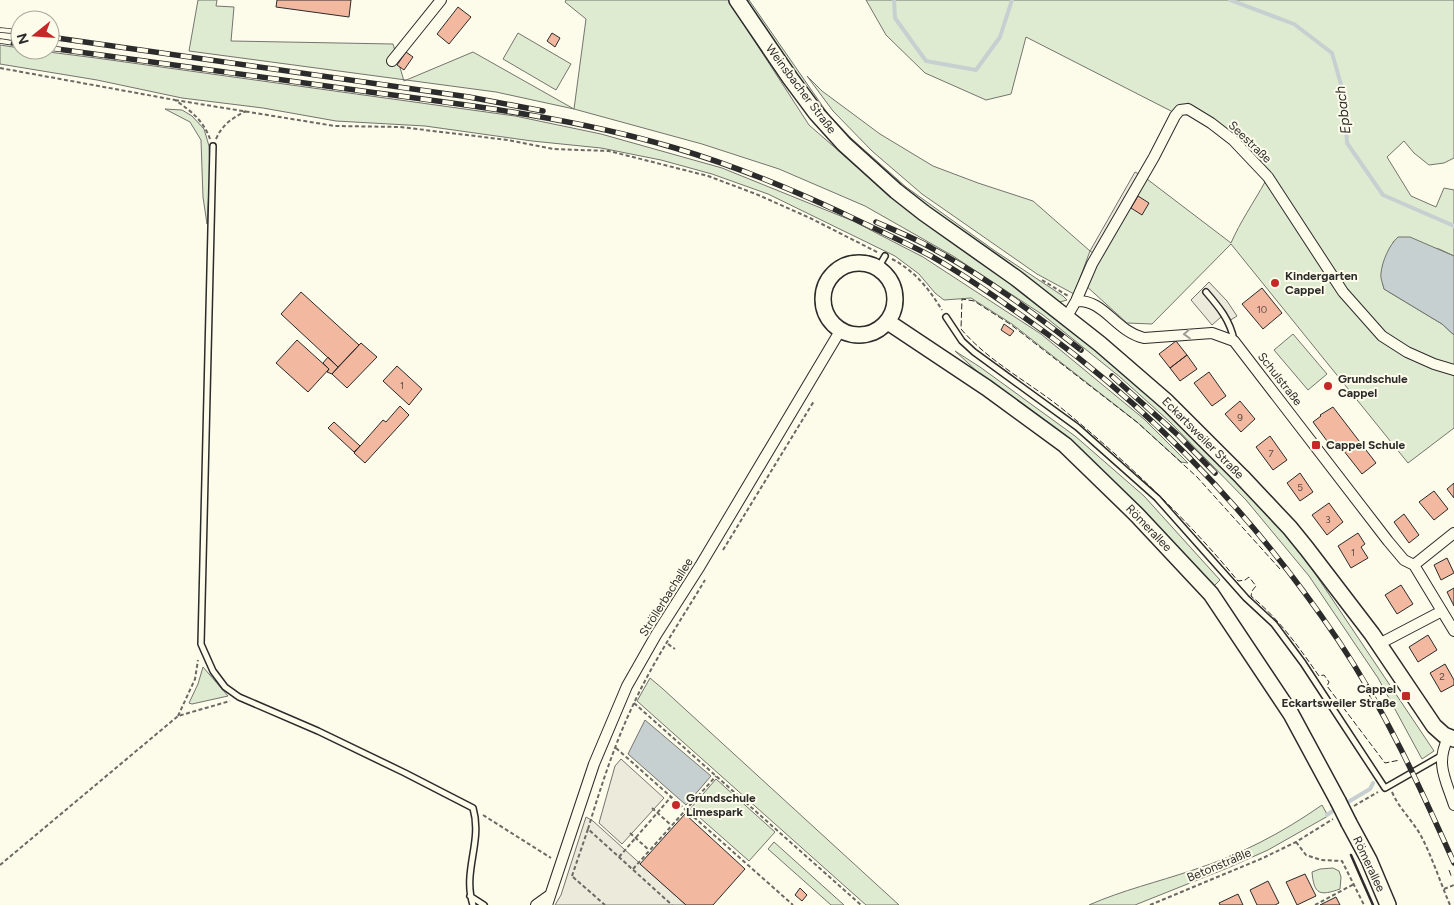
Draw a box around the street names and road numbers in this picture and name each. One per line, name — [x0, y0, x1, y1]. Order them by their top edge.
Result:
street label: Weinsbacher Straße — [763, 42, 839, 137]
street label: Seestraße — [1226, 118, 1275, 166]
street label: Schulstraße — [1255, 350, 1305, 409]
street label: Eckartsweiler Straße — [1159, 394, 1247, 482]
street label: Römerallee — [1123, 502, 1175, 555]
street label: Ströllerbachallee — [636, 555, 696, 639]
street label: Römerallee — [1350, 834, 1388, 894]
street label: Betonsträßle — [1185, 845, 1254, 885]

